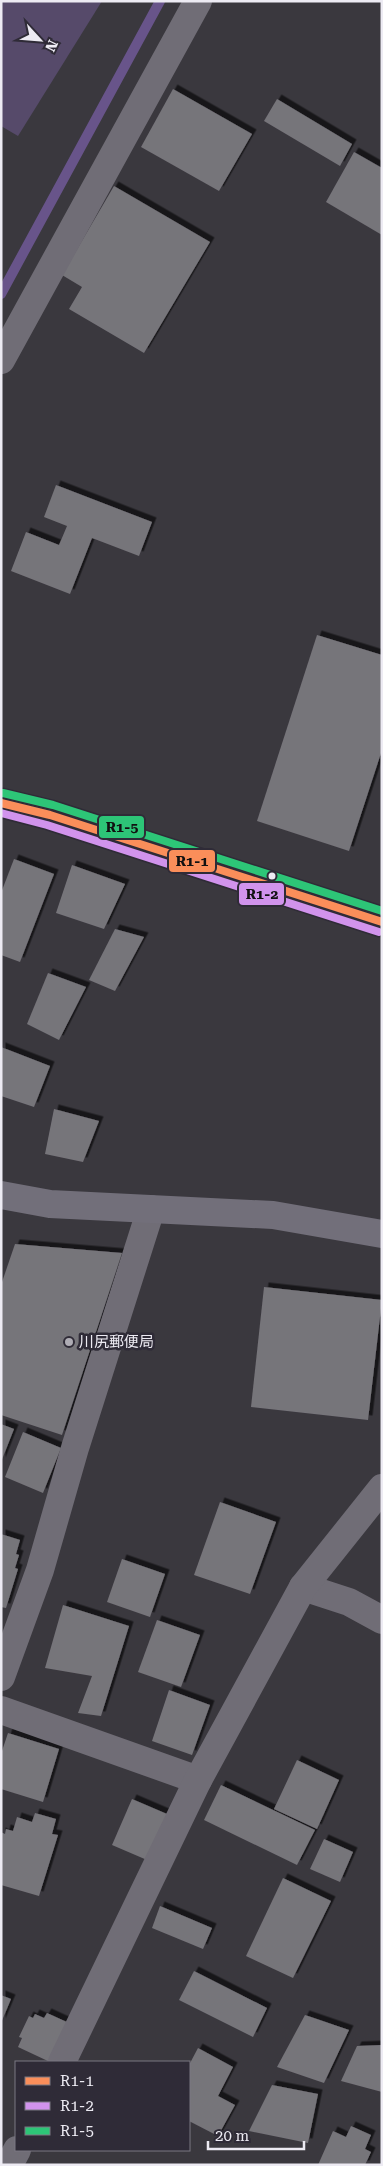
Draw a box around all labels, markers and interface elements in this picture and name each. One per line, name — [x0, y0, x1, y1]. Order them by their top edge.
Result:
north arrow — [15, 15, 65, 65]
text: N — [42, 37, 61, 54]
line badge: R1-5 — [98, 815, 145, 839]
text: R1-5 — [106, 819, 138, 835]
line badge: R1-1 — [168, 849, 216, 873]
text: R1-1 — [176, 853, 208, 869]
unlabelled marker — [267, 871, 277, 881]
line badge: R1-2 — [238, 882, 285, 906]
text: R1-2 — [246, 886, 278, 902]
place label: 川尻郵便局 — [79, 1333, 154, 1351]
marker: 川尻郵便局 — [63, 1336, 75, 1348]
legend — [15, 2061, 190, 2151]
text: R1-1 — [60, 2072, 94, 2090]
text: R1-2 — [60, 2097, 94, 2115]
scale bar — [208, 2118, 304, 2150]
text: R1-5 — [60, 2122, 94, 2140]
text: 20 m — [215, 2127, 250, 2145]

